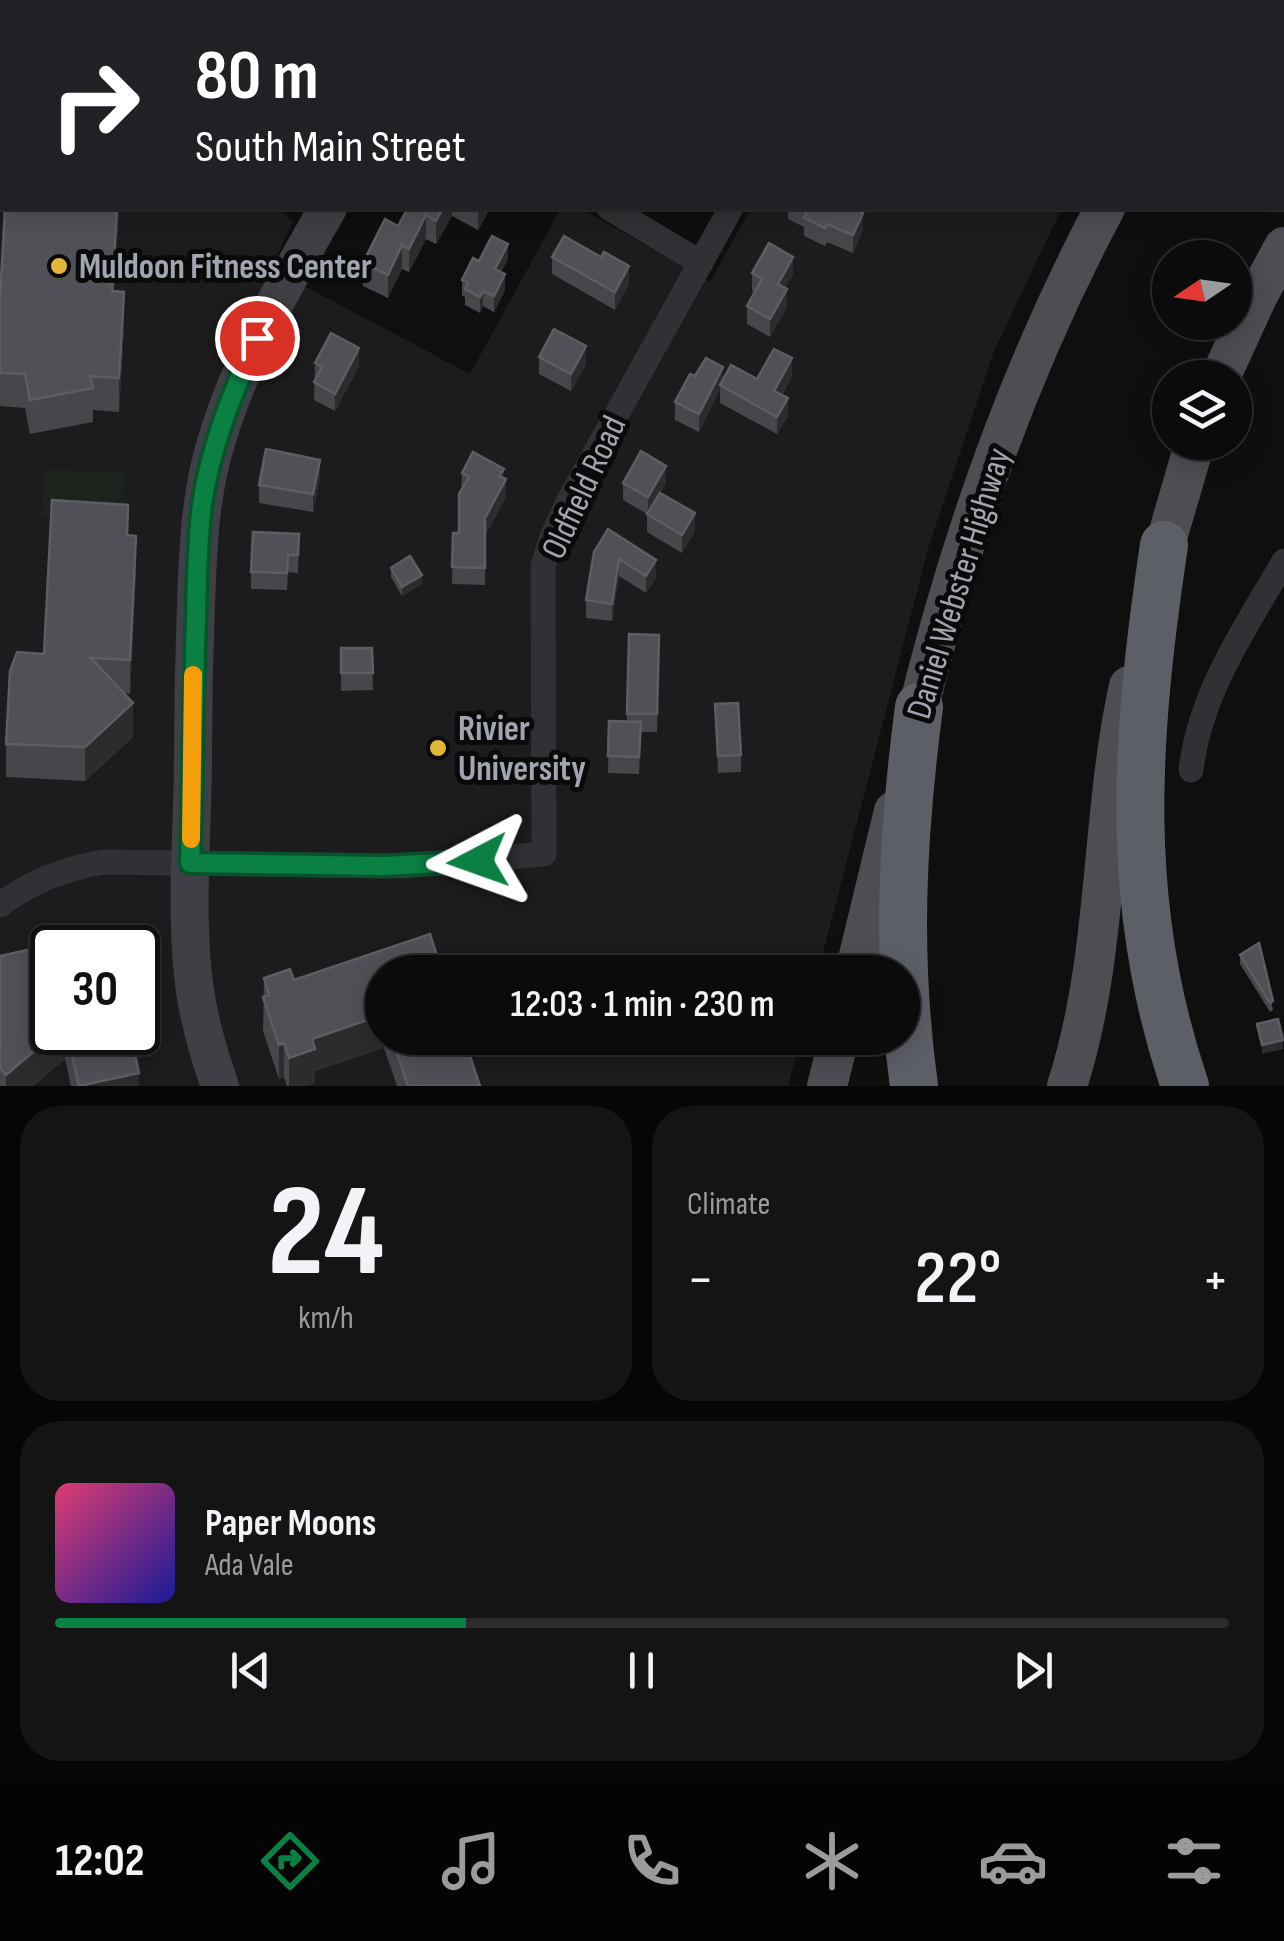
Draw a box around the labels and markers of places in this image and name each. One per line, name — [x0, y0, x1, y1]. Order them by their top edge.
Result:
place label: Muldoon Fitness Center — [79, 246, 372, 289]
marker: Muldoon Fitness Center — [48, 255, 70, 277]
pin — [215, 296, 300, 381]
place label: Rivier University — [458, 708, 586, 791]
marker: Rivier University — [427, 737, 449, 759]

